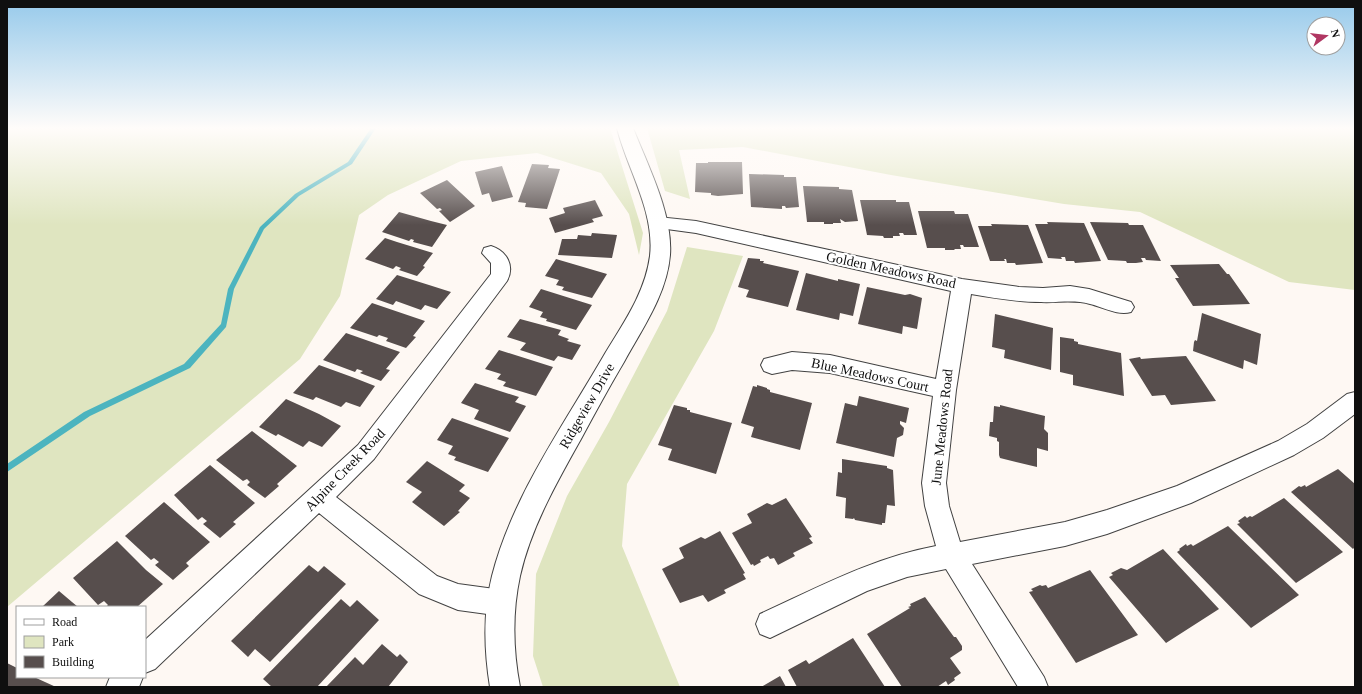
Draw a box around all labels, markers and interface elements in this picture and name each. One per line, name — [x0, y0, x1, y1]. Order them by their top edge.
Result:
north arrow — [1306, 16, 1346, 56]
text: N — [1329, 28, 1342, 39]
street label: Golden Meadows Road — [825, 249, 957, 291]
street label: Blue Meadows Court — [810, 355, 930, 395]
street label: Ridgeview Drive — [556, 361, 618, 451]
street label: June Meadows Road — [928, 368, 956, 486]
street label: Alpine Creek Road — [302, 426, 388, 514]
legend — [16, 606, 146, 678]
text: Road — [52, 615, 77, 629]
text: Park — [52, 635, 74, 649]
text: Building — [52, 655, 94, 669]

